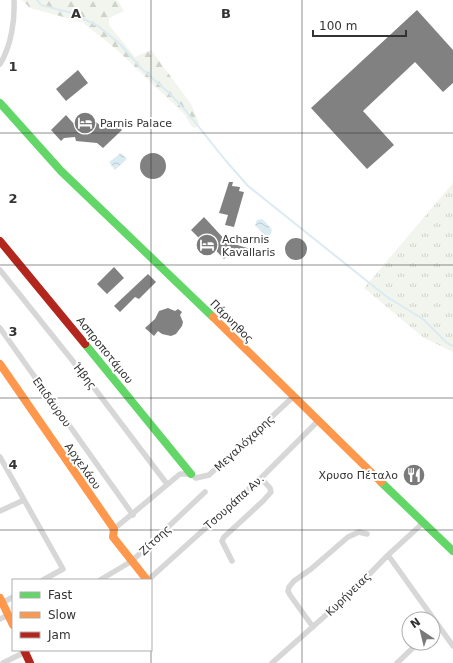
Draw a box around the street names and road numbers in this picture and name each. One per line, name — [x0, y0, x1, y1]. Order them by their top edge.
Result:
street label: Πάρνηθος — [207, 297, 256, 346]
street label: Ασπροποτάμου — [74, 314, 136, 386]
street label: Ήβης — [70, 360, 99, 392]
street label: Επιδάυρου — [30, 375, 73, 430]
street label: Μεγαλόχαρης — [212, 413, 277, 474]
street label: Αρχελάου — [62, 441, 103, 492]
street label: Τσουράπα Αν. — [201, 472, 267, 533]
street label: Ζίτσης — [137, 523, 174, 558]
street label: Κυρήνειας — [323, 570, 373, 619]

